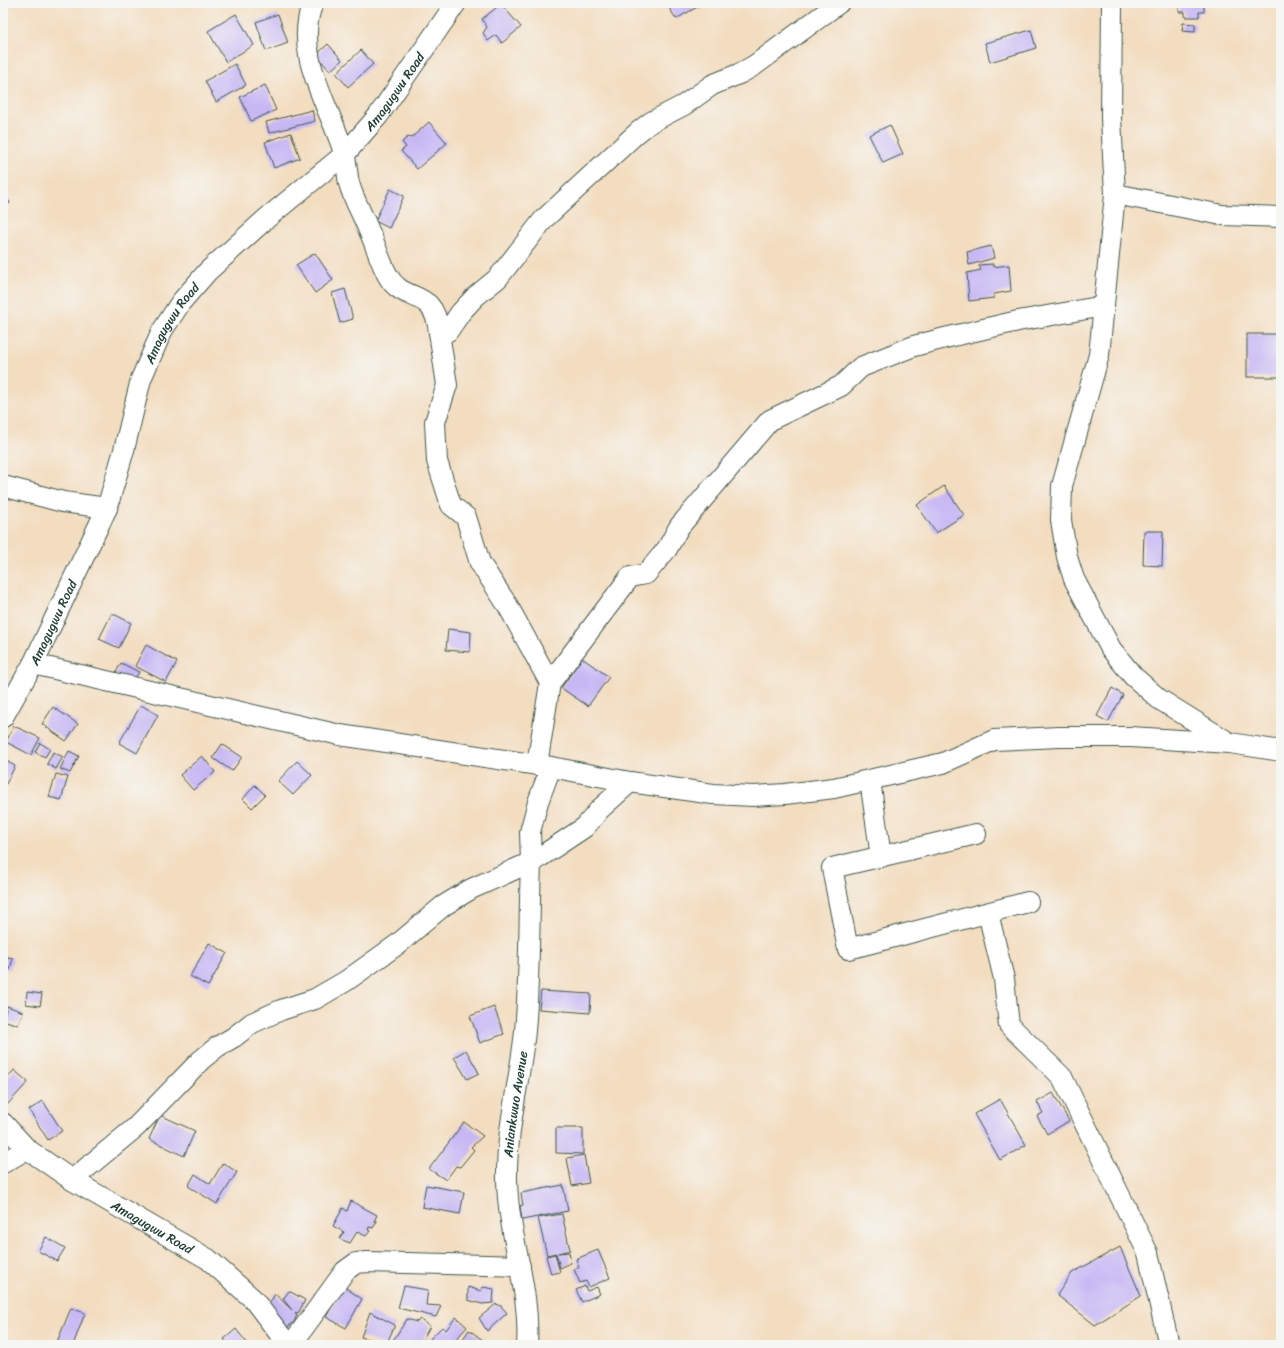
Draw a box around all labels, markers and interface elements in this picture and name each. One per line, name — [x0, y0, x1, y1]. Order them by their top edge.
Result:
street label: Amagugwu Road — [358, 47, 431, 137]
street label: Amagugwu Road — [138, 276, 206, 368]
street label: Amagugwu Road — [23, 575, 84, 670]
street label: Aniankwuo Avenue — [496, 1049, 534, 1159]
street label: Amagugwu Road — [106, 1193, 199, 1261]

